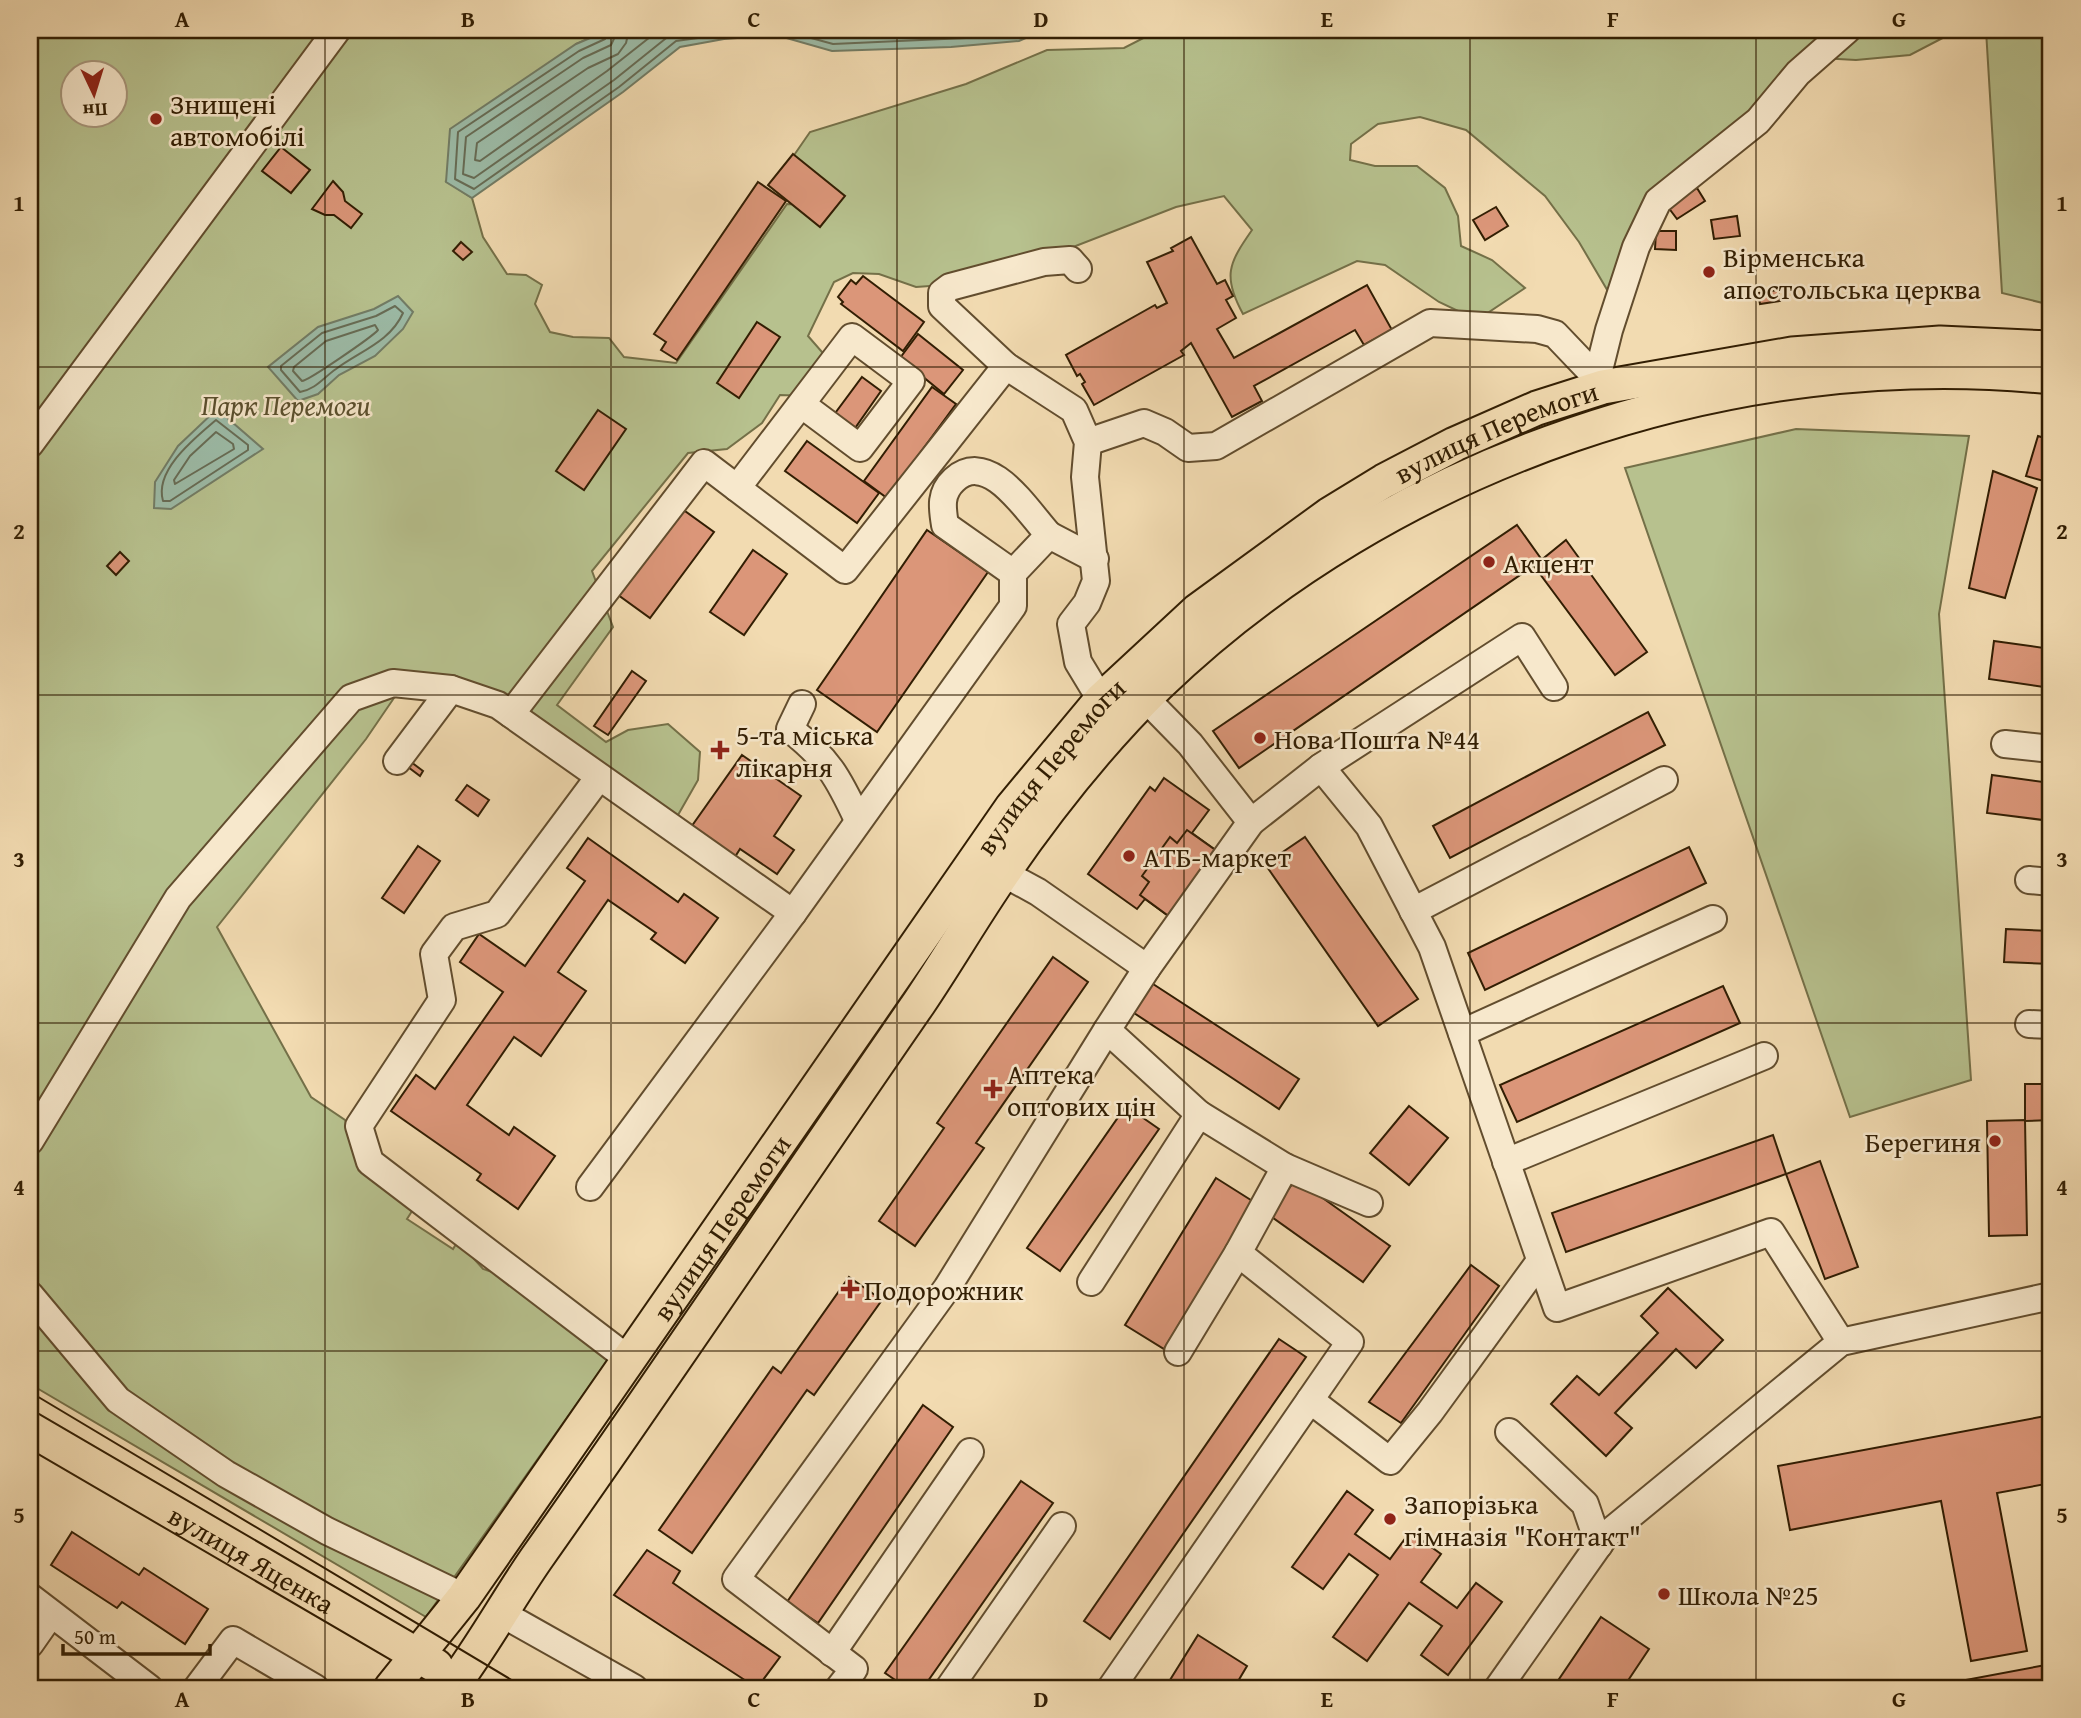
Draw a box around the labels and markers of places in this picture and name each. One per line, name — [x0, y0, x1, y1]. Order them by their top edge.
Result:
place label: Знищені автомобілі — [170, 83, 305, 156]
marker: Знищені автомобілі — [148, 111, 164, 127]
place label: Вірменська апостольська церква — [1723, 236, 1982, 309]
marker: Вірменська апостольська церква — [1701, 264, 1717, 280]
place label: Акцент — [1503, 542, 1594, 583]
marker: Акцент — [1481, 554, 1497, 570]
place label: 5-та міська лікарня — [736, 714, 874, 787]
place label: Нова Пошта №44 — [1274, 718, 1480, 759]
marker: Нова Пошта №44 — [1252, 730, 1268, 746]
marker: 5-та міська лікарня — [710, 740, 730, 760]
place label: АТБ-маркет — [1143, 836, 1291, 877]
marker: АТБ-маркет — [1121, 848, 1137, 864]
place label: Аптека оптових цін — [1007, 1053, 1156, 1126]
marker: Аптека оптових цін — [985, 1081, 1001, 1097]
place label: Берегиня — [1865, 1121, 1981, 1162]
marker: Берегиня — [1987, 1133, 2003, 1149]
place label: Подорожник — [864, 1269, 1024, 1310]
marker: Подорожник — [842, 1281, 858, 1297]
place label: Запорізька гімназія "Контакт" — [1404, 1483, 1641, 1556]
marker: Запорізька гімназія "Контакт" — [1382, 1511, 1398, 1527]
place label: Школа №25 — [1678, 1574, 1819, 1615]
marker: Школа №25 — [1656, 1586, 1672, 1602]

